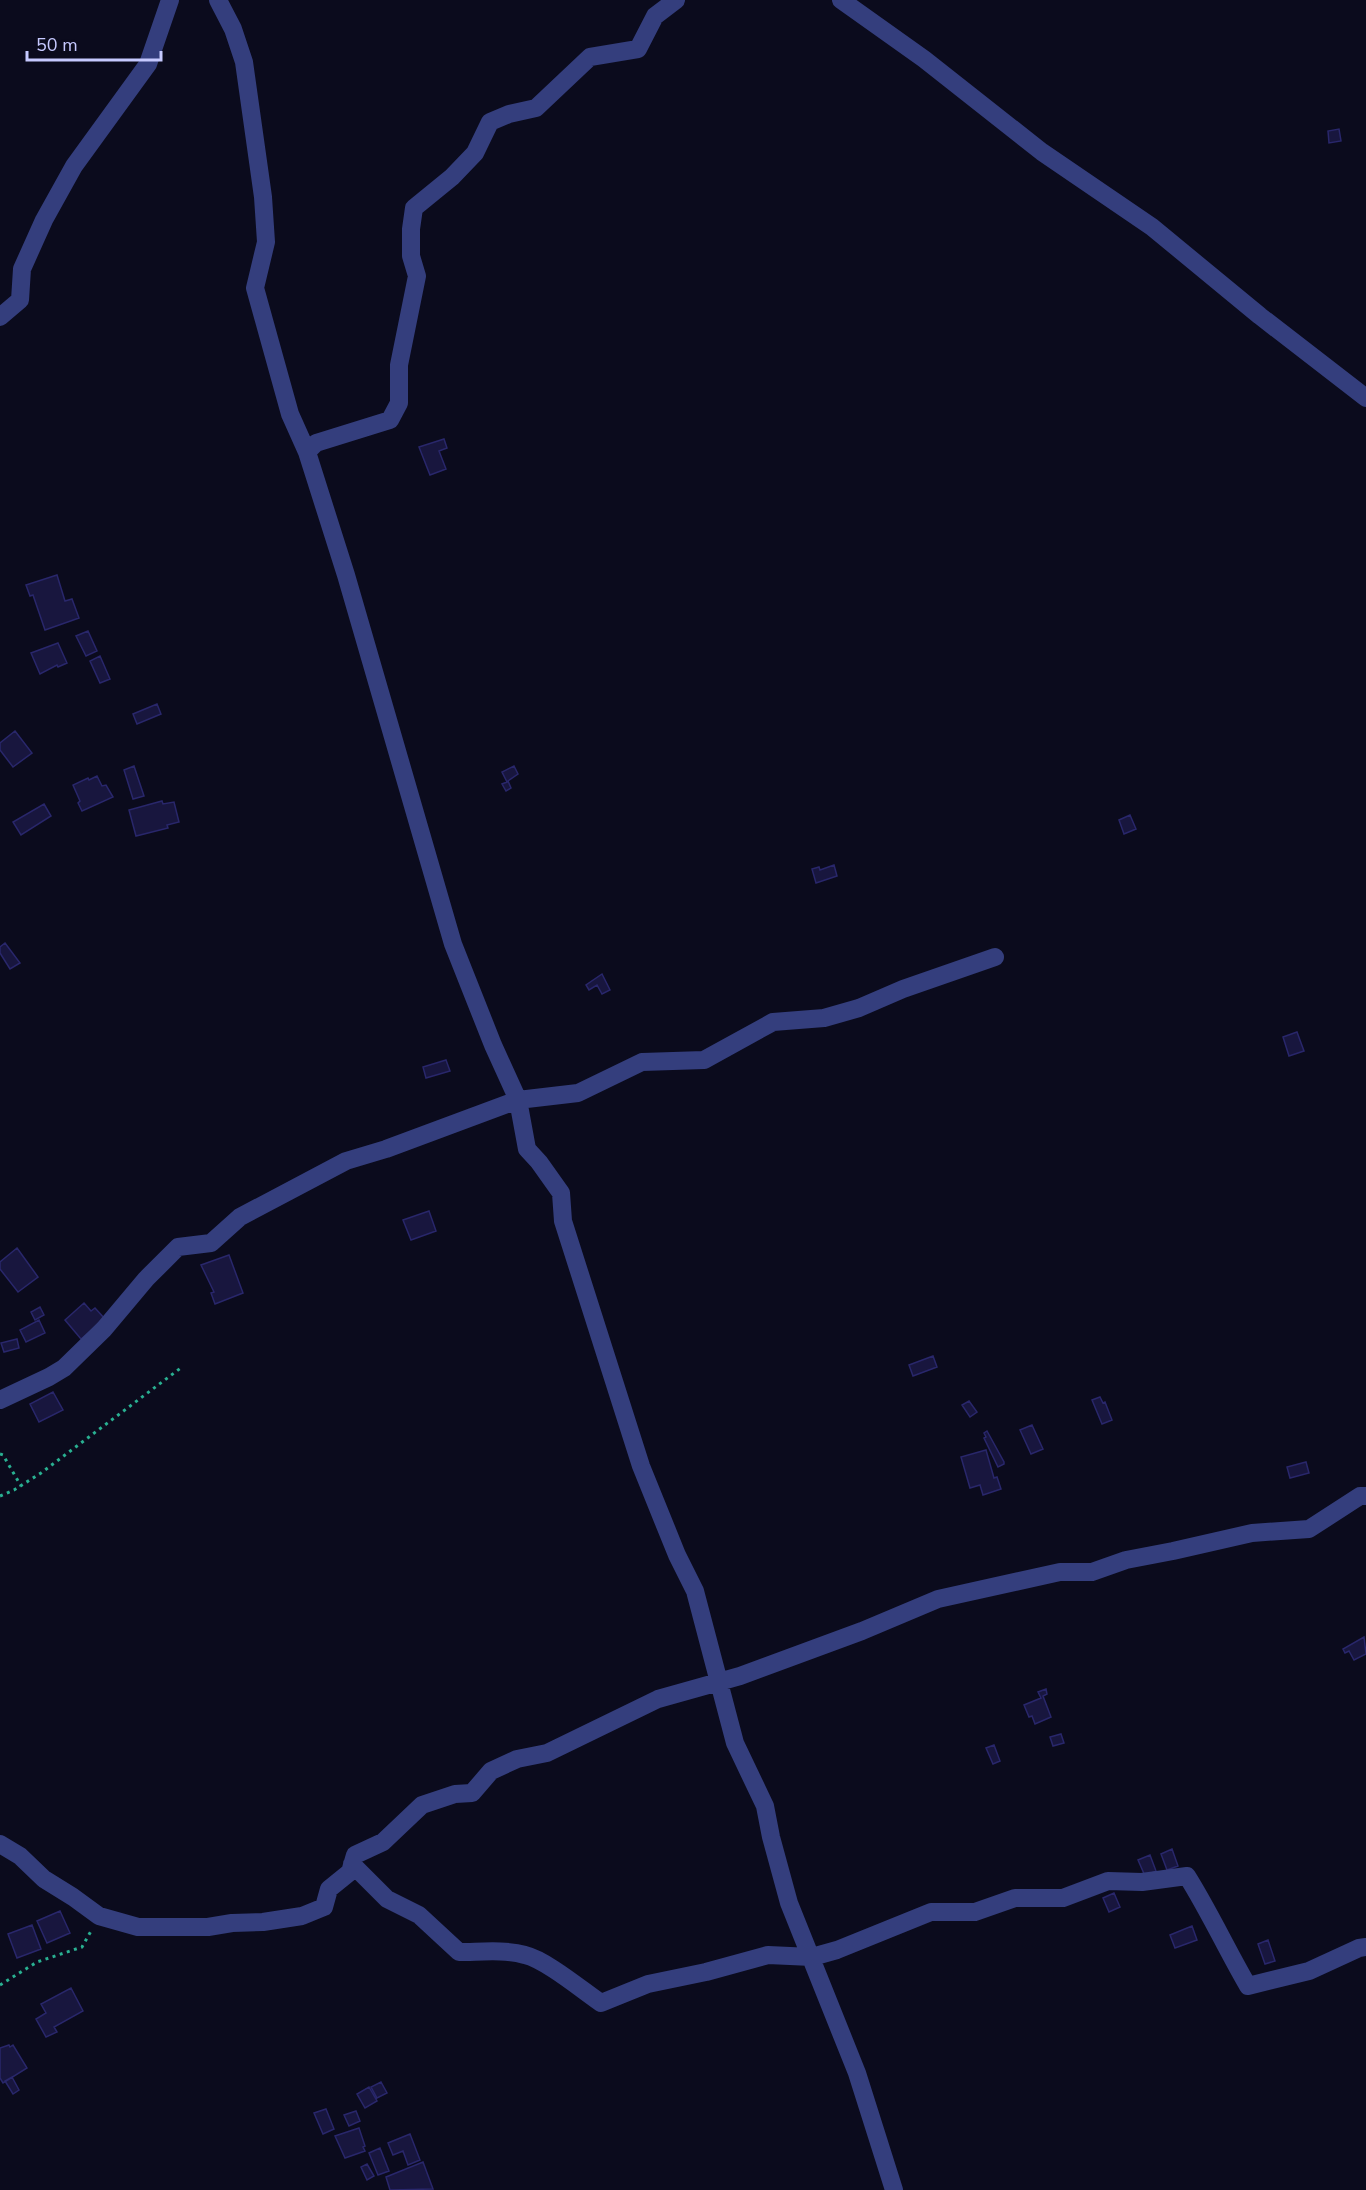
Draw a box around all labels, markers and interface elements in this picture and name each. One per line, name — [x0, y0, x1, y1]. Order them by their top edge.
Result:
scale bar — [27, 24, 160, 62]
text: 50 m — [36, 33, 78, 57]

